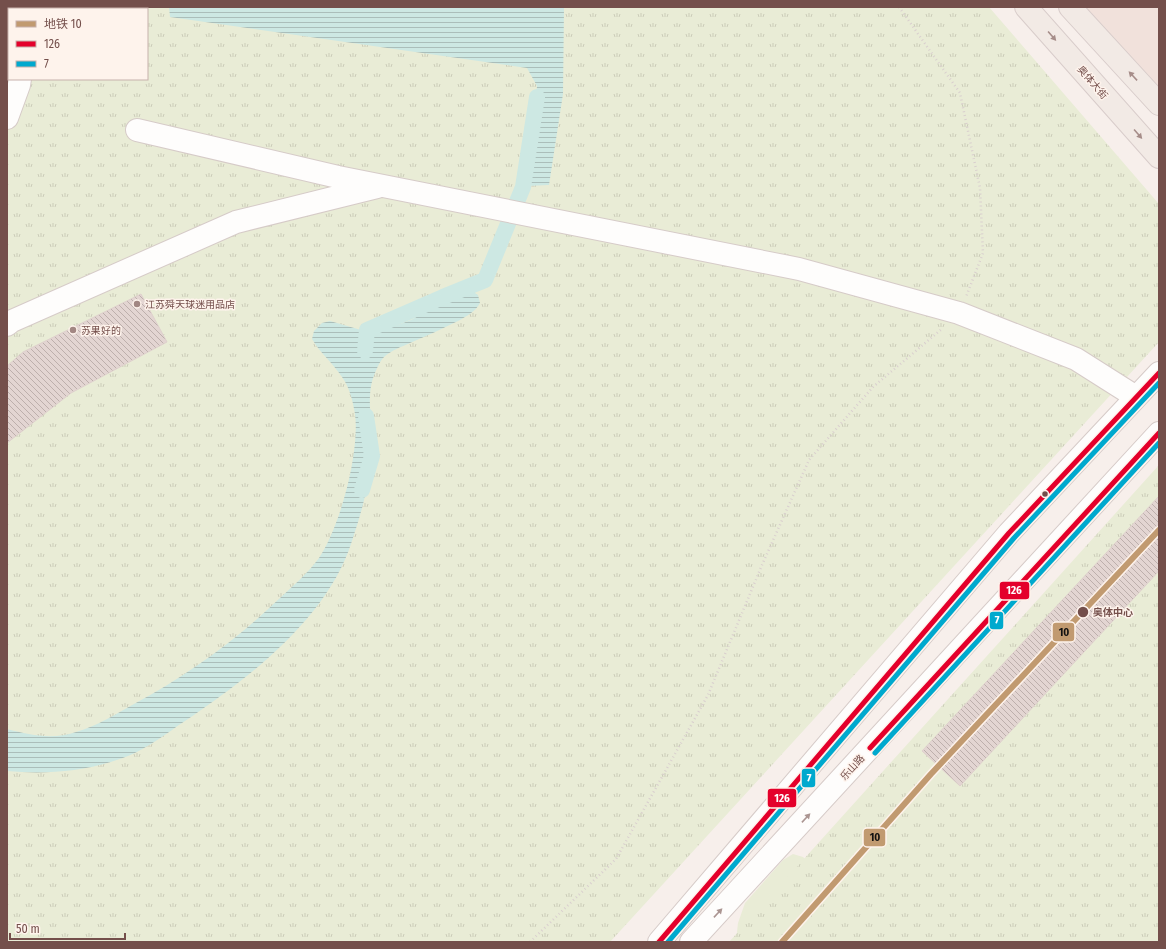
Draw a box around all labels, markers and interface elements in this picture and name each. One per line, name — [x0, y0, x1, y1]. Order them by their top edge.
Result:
legend — [8, 8, 148, 80]
text: 地铁 10 — [44, 17, 82, 31]
one-way arrow — [1047, 31, 1057, 41]
text: 126 — [44, 37, 60, 51]
text: 7 — [44, 57, 49, 71]
street label: 奥体大街 — [1075, 64, 1110, 102]
one-way arrow — [1128, 71, 1137, 81]
one-way arrow — [1133, 129, 1142, 138]
marker: 江苏舜天球迷用品店 — [132, 299, 142, 309]
place label: 江苏舜天球迷用品店 — [145, 299, 235, 311]
marker: 苏果好的 — [68, 325, 78, 335]
place label: 苏果好的 — [81, 325, 121, 337]
unlabelled marker — [1040, 489, 1050, 499]
line badge: 126 — [999, 581, 1030, 600]
text: 126 — [1006, 584, 1022, 597]
marker: 奥体中心 — [1076, 605, 1090, 619]
place label: 奥体中心 — [1093, 607, 1133, 619]
line badge: 7 — [989, 611, 1004, 630]
text: 7 — [995, 614, 1000, 627]
line badge: 10 — [1052, 622, 1075, 642]
text: 10 — [1059, 626, 1069, 639]
street label: 乐山路 — [838, 753, 867, 783]
line badge: 7 — [801, 768, 816, 788]
text: 7 — [807, 772, 812, 785]
line badge: 126 — [767, 788, 797, 808]
text: 126 — [774, 792, 790, 805]
one-way arrow — [801, 812, 810, 823]
line badge: 10 — [863, 828, 886, 847]
text: 10 — [870, 831, 880, 844]
one-way arrow — [713, 908, 723, 918]
scale bar — [10, 915, 125, 941]
text: 50 m — [16, 922, 40, 936]

